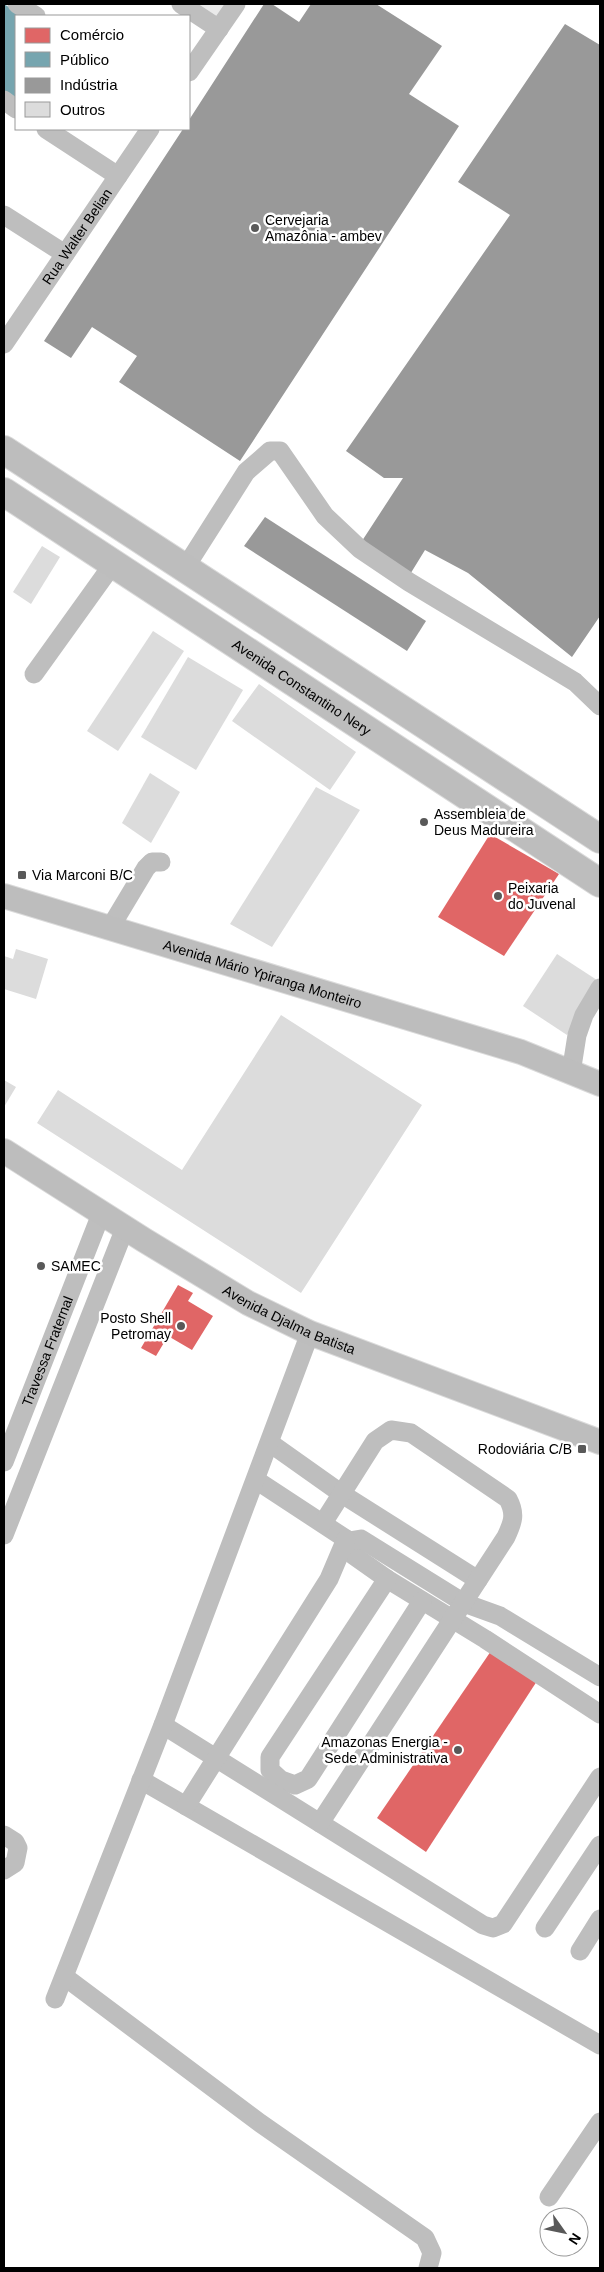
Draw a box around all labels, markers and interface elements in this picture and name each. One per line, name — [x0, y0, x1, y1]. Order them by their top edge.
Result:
legend — [15, 15, 190, 130]
text: Comércio — [60, 26, 124, 43]
text: Público — [60, 51, 109, 68]
text: Indústria — [60, 76, 118, 93]
text: Outros — [60, 101, 105, 118]
street label: Rua Walter Belian — [39, 185, 115, 287]
place label: Cervejaria Amazônia - ambev — [265, 212, 382, 244]
marker: Cervejaria Amazônia - ambev — [249, 222, 261, 234]
street label: Avenida Constantino Nery — [229, 636, 374, 739]
place label: Assembleia de Deus Madureira — [434, 806, 534, 838]
marker: Assembleia de Deus Madureira — [418, 816, 430, 828]
place label: Via Marconi B/C — [32, 867, 133, 883]
marker: Via Marconi B/C — [16, 869, 28, 881]
place label: Peixaria do Juvenal — [508, 880, 576, 912]
marker: Peixaria do Juvenal — [492, 890, 504, 902]
street label: Avenida Mário Ypiranga Monteiro — [161, 937, 364, 1012]
place label: SAMEC — [51, 1258, 101, 1274]
marker: SAMEC — [35, 1260, 47, 1272]
street label: Avenida Djalma Batista — [220, 1282, 358, 1357]
street label: Travessa Fraternal — [19, 1294, 76, 1409]
place label: Posto Shell Petromay — [100, 1310, 171, 1342]
marker: Posto Shell Petromay — [175, 1320, 187, 1332]
place label: Rodoviária C/B — [478, 1441, 572, 1457]
marker: Rodoviária C/B — [576, 1443, 588, 1455]
place label: Amazonas Energia - Sede Administrativa — [321, 1734, 448, 1766]
marker: Amazonas Energia - Sede Administrativa — [452, 1744, 464, 1756]
north arrow — [539, 2207, 589, 2257]
text: N — [565, 2230, 584, 2248]

